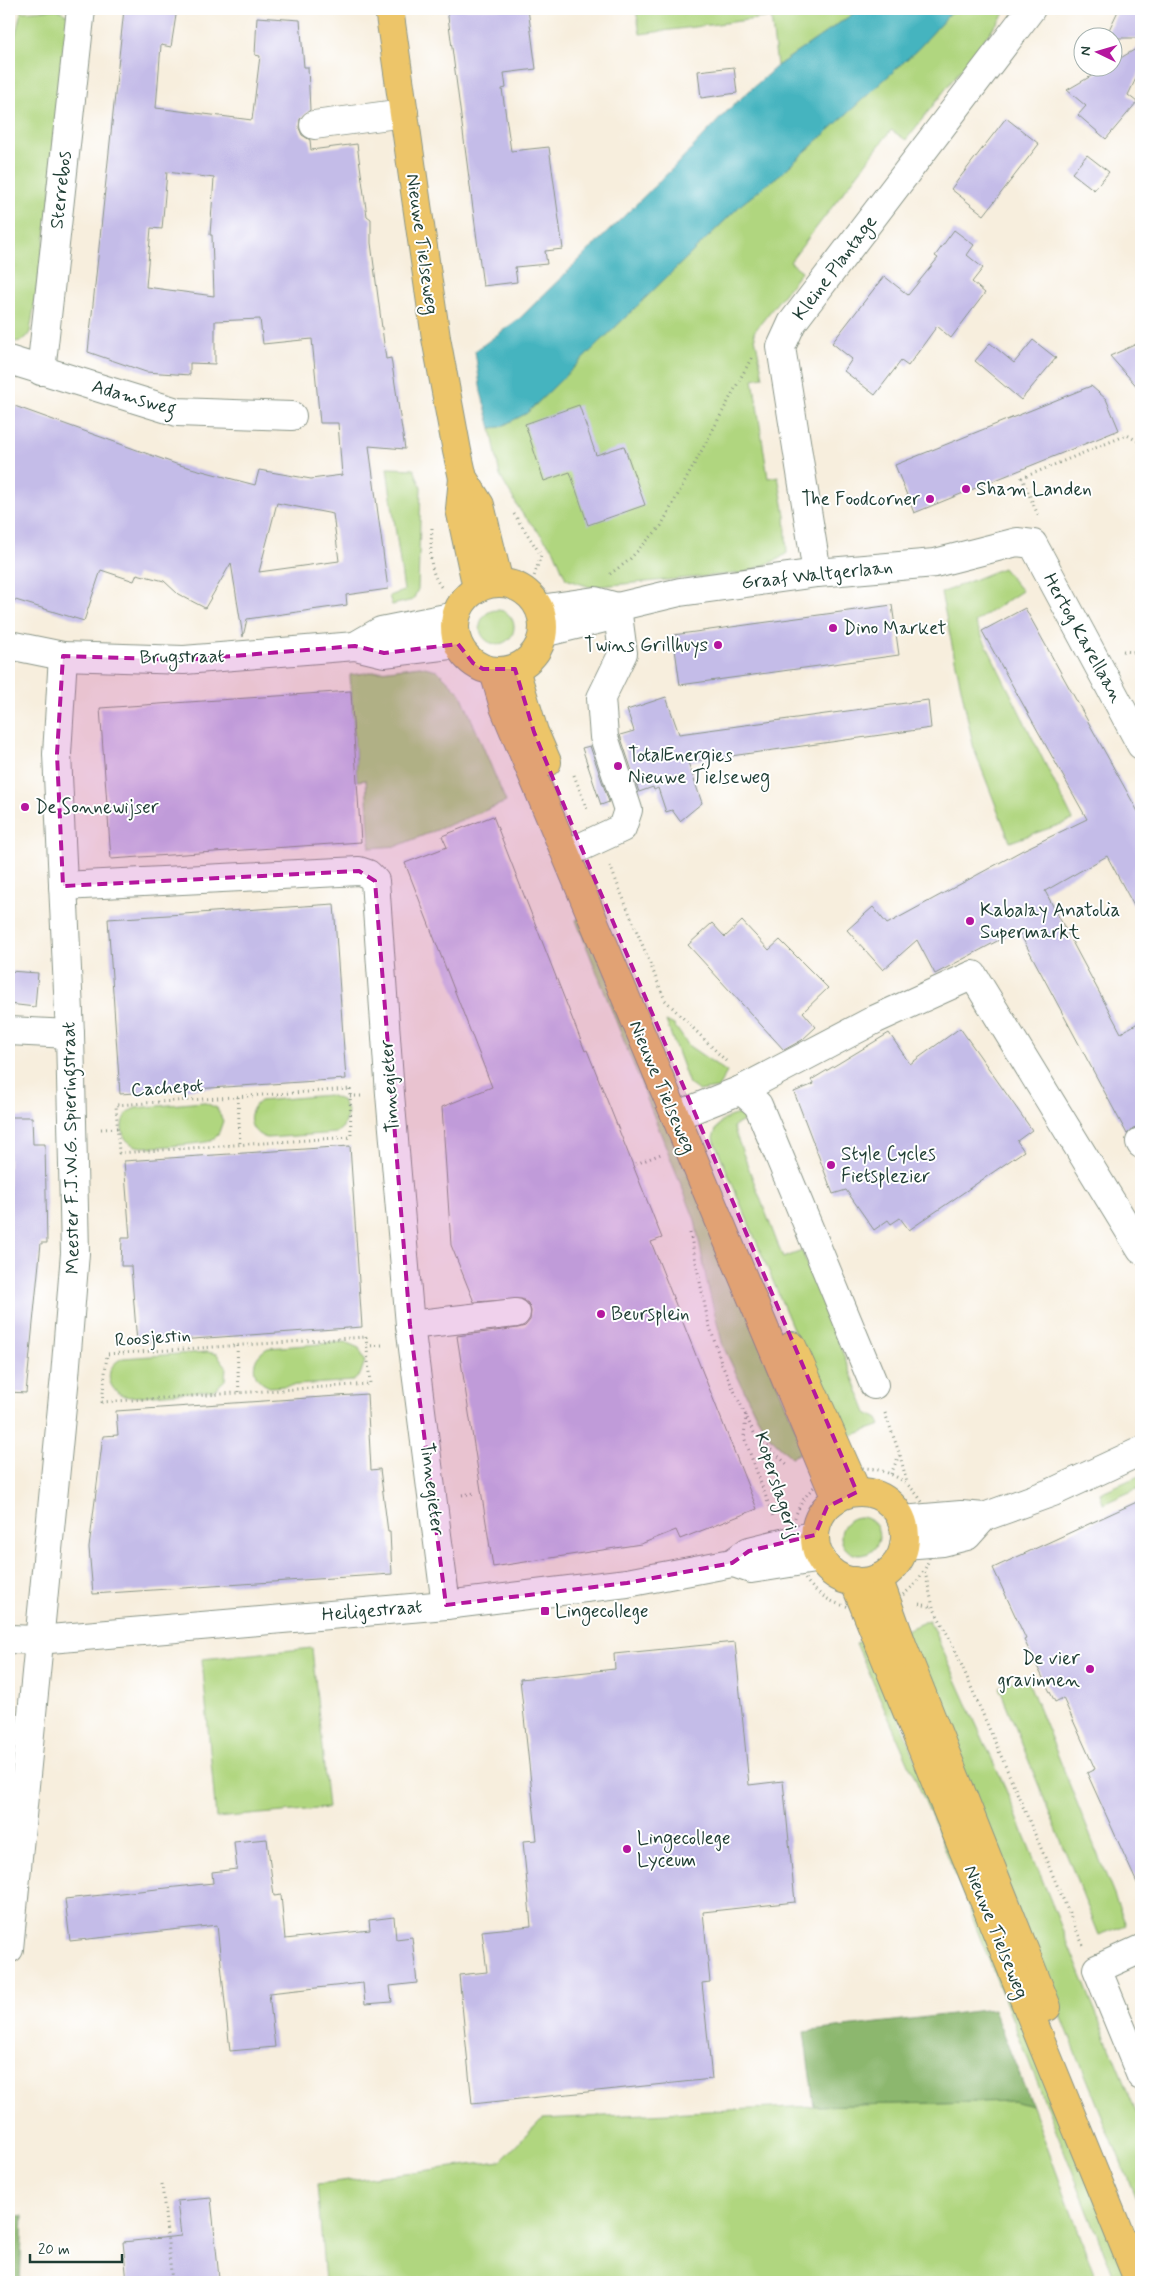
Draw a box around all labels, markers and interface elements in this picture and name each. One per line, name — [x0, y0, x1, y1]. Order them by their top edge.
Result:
north arrow — [1072, 28, 1122, 78]
text: N — [1077, 46, 1095, 56]
street label: Sterrebos — [44, 150, 78, 230]
street label: Nieuwe Tielseweg — [398, 172, 444, 316]
street label: Kleine Plantage — [787, 210, 884, 327]
street label: Adamsweg — [88, 374, 179, 425]
place label: Sham Landen — [976, 477, 1092, 502]
marker: Sham Landen — [960, 483, 972, 495]
place label: The Foodcorner — [801, 487, 920, 512]
marker: The Foodcorner — [924, 493, 936, 505]
street label: Graaf Waltgerlaan — [740, 555, 894, 596]
street label: Hertog Karellaan — [1036, 569, 1129, 708]
place label: Dino Market — [843, 616, 947, 641]
marker: Dino Market — [827, 622, 839, 634]
place label: Twins Grillhuys — [584, 633, 708, 659]
marker: Twins Grillhuys — [712, 639, 724, 651]
street label: Brugstraat — [139, 644, 225, 672]
place label: TotalEnergies Nieuwe Tielseweg — [628, 743, 770, 792]
marker: TotalEnergies Nieuwe Tielseweg — [612, 760, 624, 772]
place label: De Sonnewijser — [35, 795, 159, 821]
marker: De Sonnewijser — [19, 801, 31, 813]
place label: Kabalay Anatolia Supermarkt — [980, 898, 1120, 945]
marker: Kabalay Anatolia Supermarkt — [964, 915, 976, 927]
street label: Nieuwe Tielseweg — [621, 1017, 701, 1158]
street label: Meester F.J.W.G. Spieringstraat — [56, 1021, 89, 1275]
street label: Tinnegieter — [374, 1039, 407, 1133]
street label: Cachepot — [130, 1073, 204, 1103]
place label: Style Cycles Fietsplezier — [841, 1142, 936, 1189]
marker: Style Cycles Fietsplezier — [825, 1159, 837, 1171]
place label: Beursplein — [611, 1302, 690, 1327]
marker: Beursplein — [595, 1308, 607, 1320]
street label: Roosjestin — [114, 1323, 192, 1354]
street label: Koperslagerij — [746, 1429, 806, 1542]
street label: Tinnegieter — [413, 1441, 450, 1537]
street label: Heiligestraat — [321, 1594, 423, 1629]
place label: Lingecollege — [555, 1599, 649, 1626]
marker: Lingecollege — [539, 1605, 551, 1617]
place label: De vier gravinnen — [998, 1646, 1080, 1694]
marker: De vier gravinnen — [1084, 1663, 1096, 1675]
place label: Lingecollege Lyceum — [637, 1826, 731, 1873]
marker: Lingecollege Lyceum — [621, 1843, 633, 1855]
street label: Nieuwe Tielseweg — [956, 1861, 1034, 2003]
scale bar — [30, 2231, 122, 2263]
text: 20 m — [38, 2240, 70, 2260]

